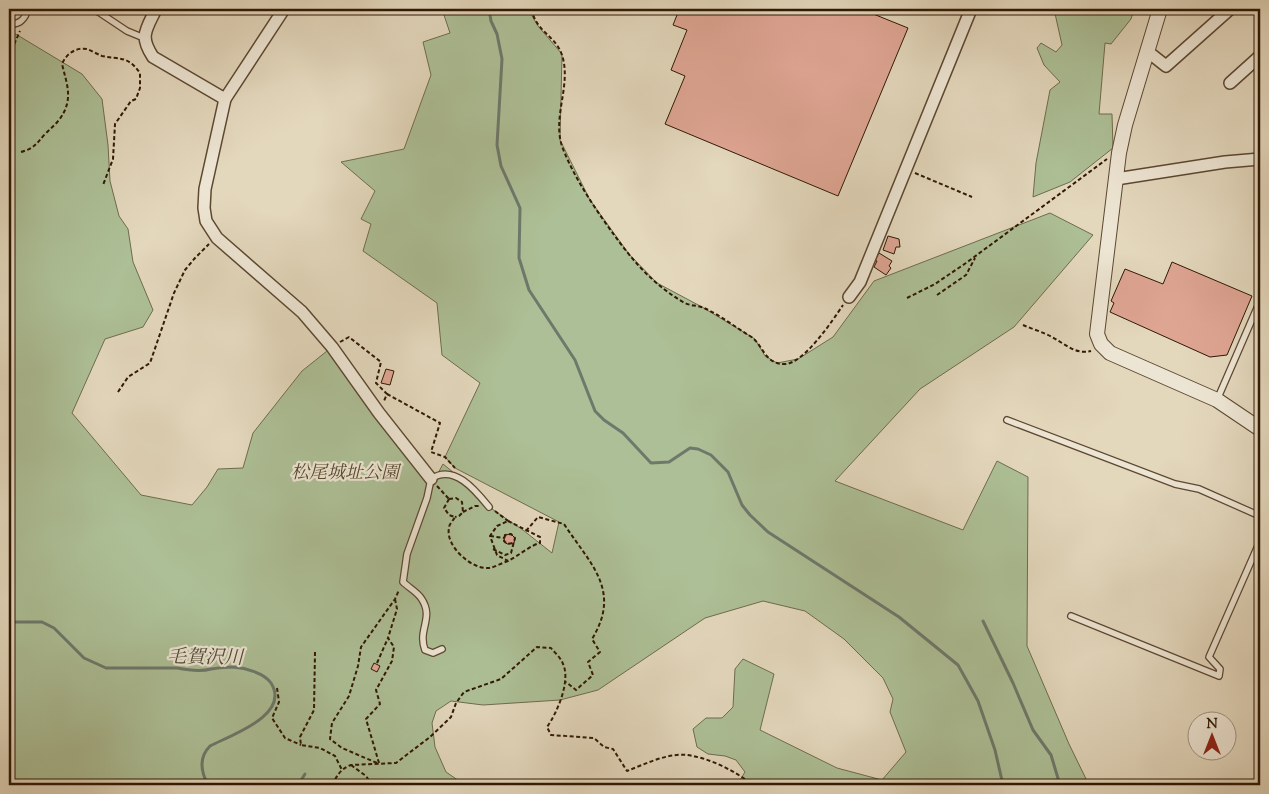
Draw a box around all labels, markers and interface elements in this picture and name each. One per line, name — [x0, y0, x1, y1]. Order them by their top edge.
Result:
park label: 松尾城址公園 — [291, 461, 402, 487]
water label: 毛賀沢川 — [167, 644, 245, 673]
north arrow — [1186, 712, 1236, 762]
text: N — [1206, 715, 1218, 735]

